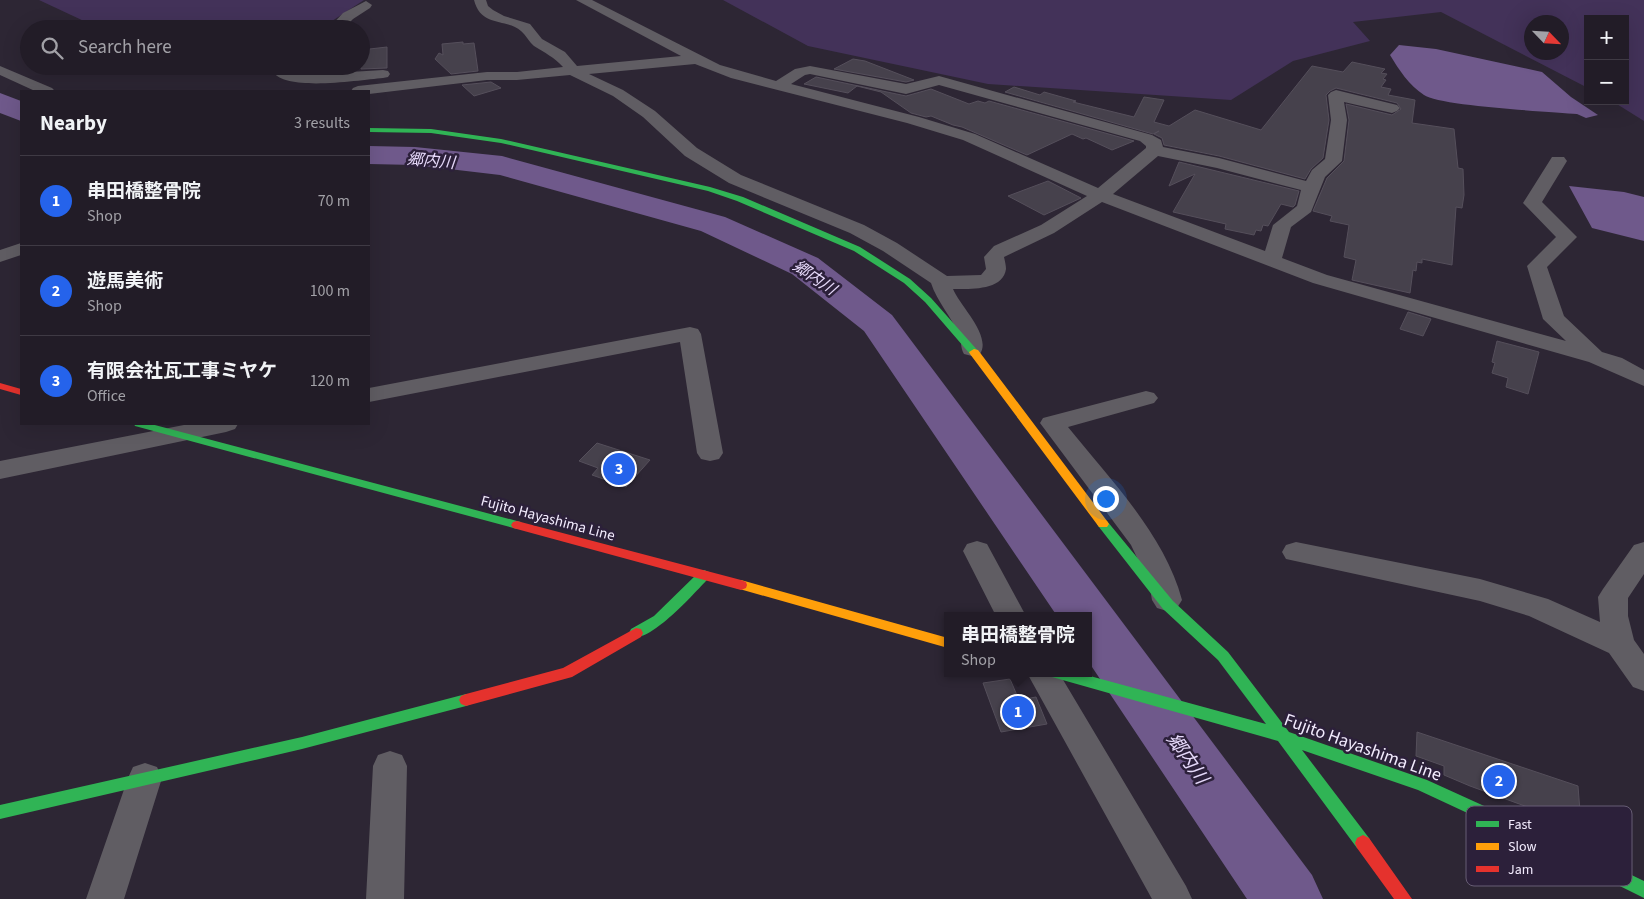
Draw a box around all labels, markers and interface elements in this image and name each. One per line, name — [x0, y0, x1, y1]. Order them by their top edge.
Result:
north arrow — [1524, 15, 1569, 60]
map controls — [1584, 15, 1629, 105]
button: + — [1584, 15, 1629, 60]
search box — [20, 20, 370, 75]
icon: search — [38, 34, 66, 62]
text: Search here — [78, 34, 172, 61]
button: − — [1584, 60, 1629, 105]
text: Nearby — [40, 108, 107, 138]
text: 3 results — [294, 112, 350, 134]
water label: 郷内川 — [406, 148, 458, 174]
text: 串田橋整骨院 — [87, 178, 201, 205]
text: 1 — [52, 190, 60, 212]
text: 70 m — [318, 190, 350, 212]
text: Shop — [87, 205, 122, 227]
water label: 郷内川 — [788, 255, 842, 301]
text: 遊馬美術 — [87, 268, 163, 295]
text: 2 — [52, 280, 60, 302]
text: 100 m — [310, 280, 350, 302]
text: Shop — [87, 295, 122, 317]
text: 有限会社瓦工事ミヤケ — [87, 358, 277, 385]
text: 3 — [52, 370, 60, 392]
text: 120 m — [310, 370, 350, 392]
text: Office — [87, 385, 126, 407]
pin: 3 — [603, 450, 635, 488]
your location — [1093, 486, 1119, 512]
street label: Fujito Hayashima Line — [478, 490, 617, 546]
popup — [944, 612, 1092, 677]
text: 串田橋整骨院 — [961, 622, 1075, 649]
text: Shop — [961, 649, 996, 671]
pin: 1 — [1002, 693, 1034, 731]
street label: Fujito Hayashima Line — [1281, 707, 1445, 788]
water label: 郷内川 — [1159, 728, 1215, 792]
pin: 2 — [1483, 762, 1515, 800]
legend — [1466, 806, 1632, 886]
text: Fast — [1508, 815, 1532, 835]
text: Slow — [1508, 837, 1537, 857]
text: Jam — [1508, 860, 1533, 880]

